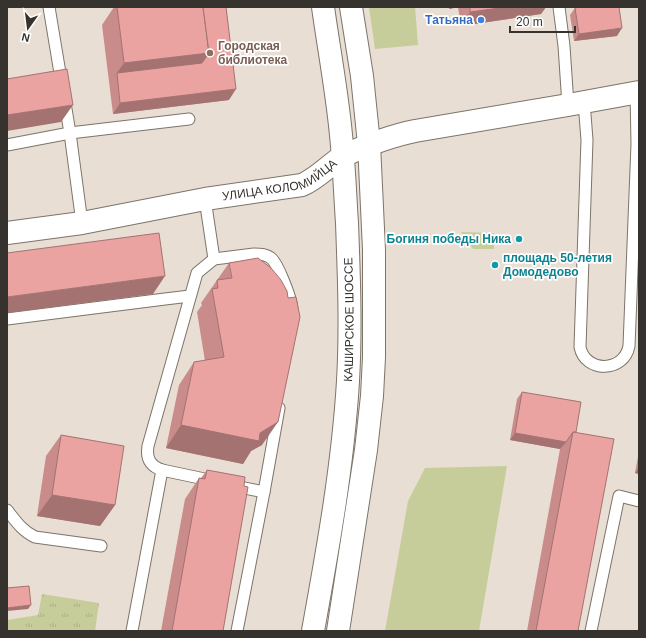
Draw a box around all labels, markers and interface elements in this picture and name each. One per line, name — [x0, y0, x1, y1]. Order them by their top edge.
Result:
north arrow — [8, 8, 48, 48]
scale bar — [510, 8, 575, 34]
place label: Татьяна — [425, 13, 473, 27]
marker: Татьяна — [476, 15, 486, 25]
text: 20 m — [516, 15, 543, 29]
text: N — [20, 31, 31, 44]
place label: Городская библиотека — [218, 39, 287, 67]
marker: Городская библиотека — [205, 48, 215, 58]
street label: УЛИЦА КОЛОМИЙЦА — [221, 156, 340, 203]
place label: Богиня победы Ника — [387, 232, 511, 246]
marker: Богиня победы Ника — [514, 234, 524, 244]
place label: площадь 50-летия Домодедово — [503, 251, 612, 279]
street label: КАШИРСКОЕ ШОССЕ — [341, 257, 357, 382]
marker: площадь 50-летия Домодедово — [490, 260, 500, 270]

